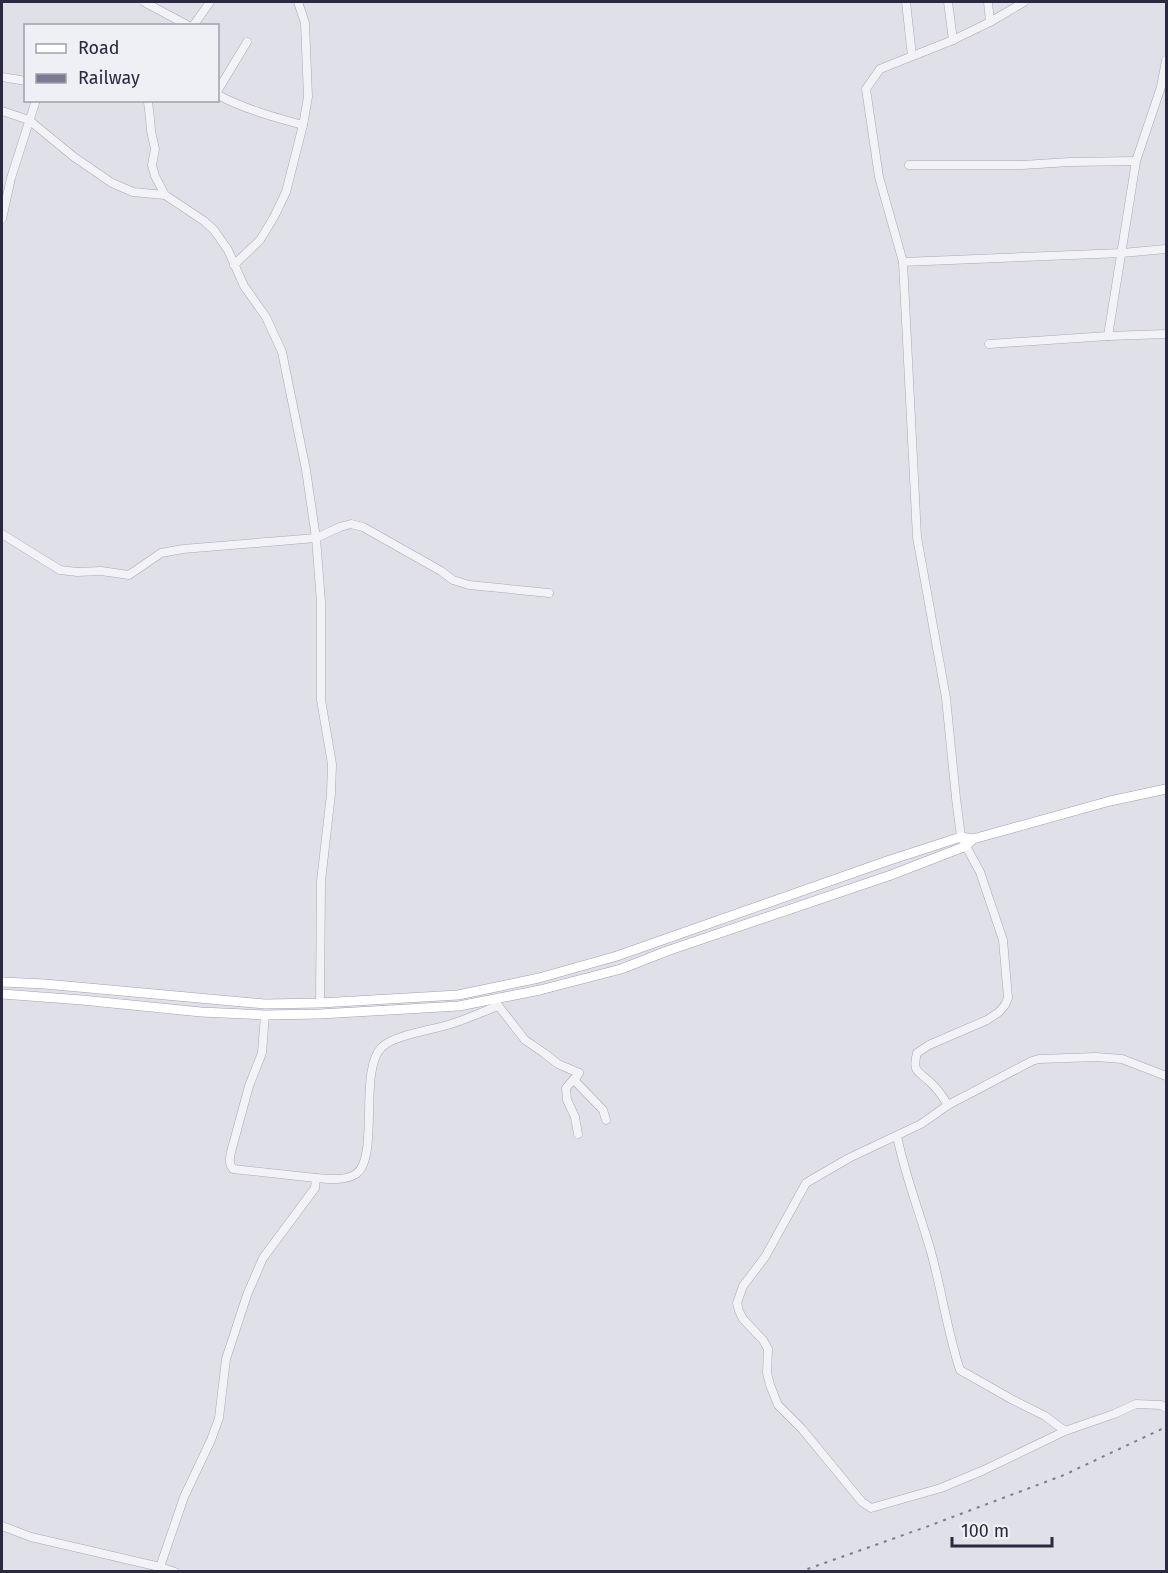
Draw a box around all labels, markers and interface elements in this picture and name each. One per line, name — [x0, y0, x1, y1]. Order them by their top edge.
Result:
legend — [24, 24, 219, 102]
text: Road — [78, 37, 120, 59]
text: Railway — [78, 67, 140, 89]
scale bar — [952, 1510, 1052, 1548]
text: 100 m — [961, 1520, 1009, 1542]

